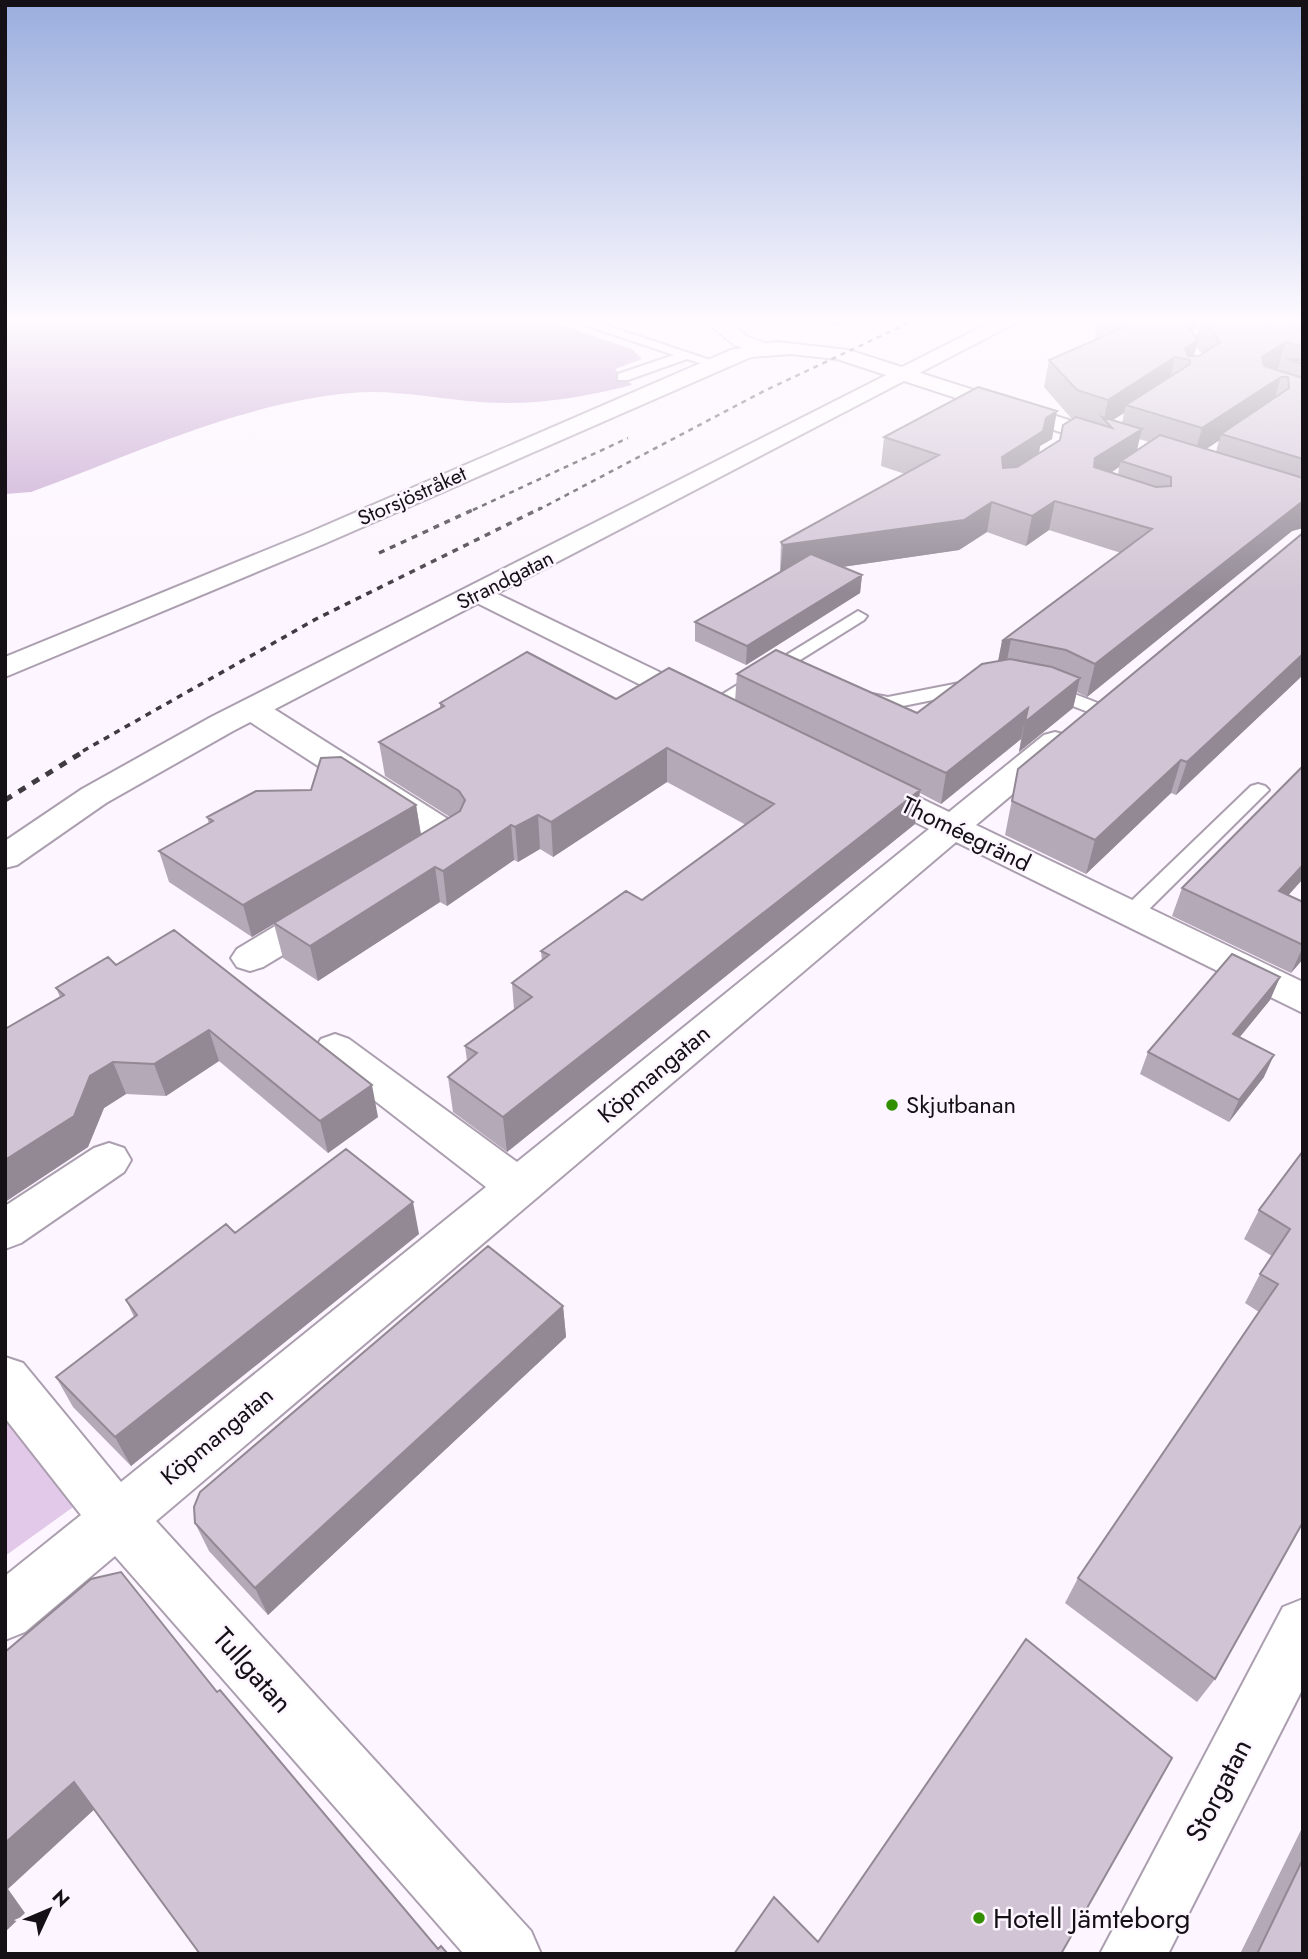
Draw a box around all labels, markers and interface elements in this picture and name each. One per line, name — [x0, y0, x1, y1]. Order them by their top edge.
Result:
street label: Storsjöstråket — [353, 459, 471, 533]
street label: Strandgatan — [451, 543, 559, 617]
street label: Thoméegränd — [896, 787, 1037, 880]
street label: Köpmangatan — [590, 1016, 718, 1131]
place label: Skjutbanan — [906, 1087, 1016, 1122]
marker: Skjutbanan — [884, 1097, 900, 1113]
street label: Köpmangatan — [153, 1378, 281, 1493]
street label: Tullgatan — [203, 1618, 302, 1722]
street label: Storgatan — [1175, 1732, 1262, 1849]
north arrow — [14, 1875, 84, 1945]
text: N — [46, 1884, 76, 1913]
place label: Hotell Jämteborg — [993, 1898, 1190, 1939]
marker: Hotell Jämteborg — [971, 1910, 987, 1926]

